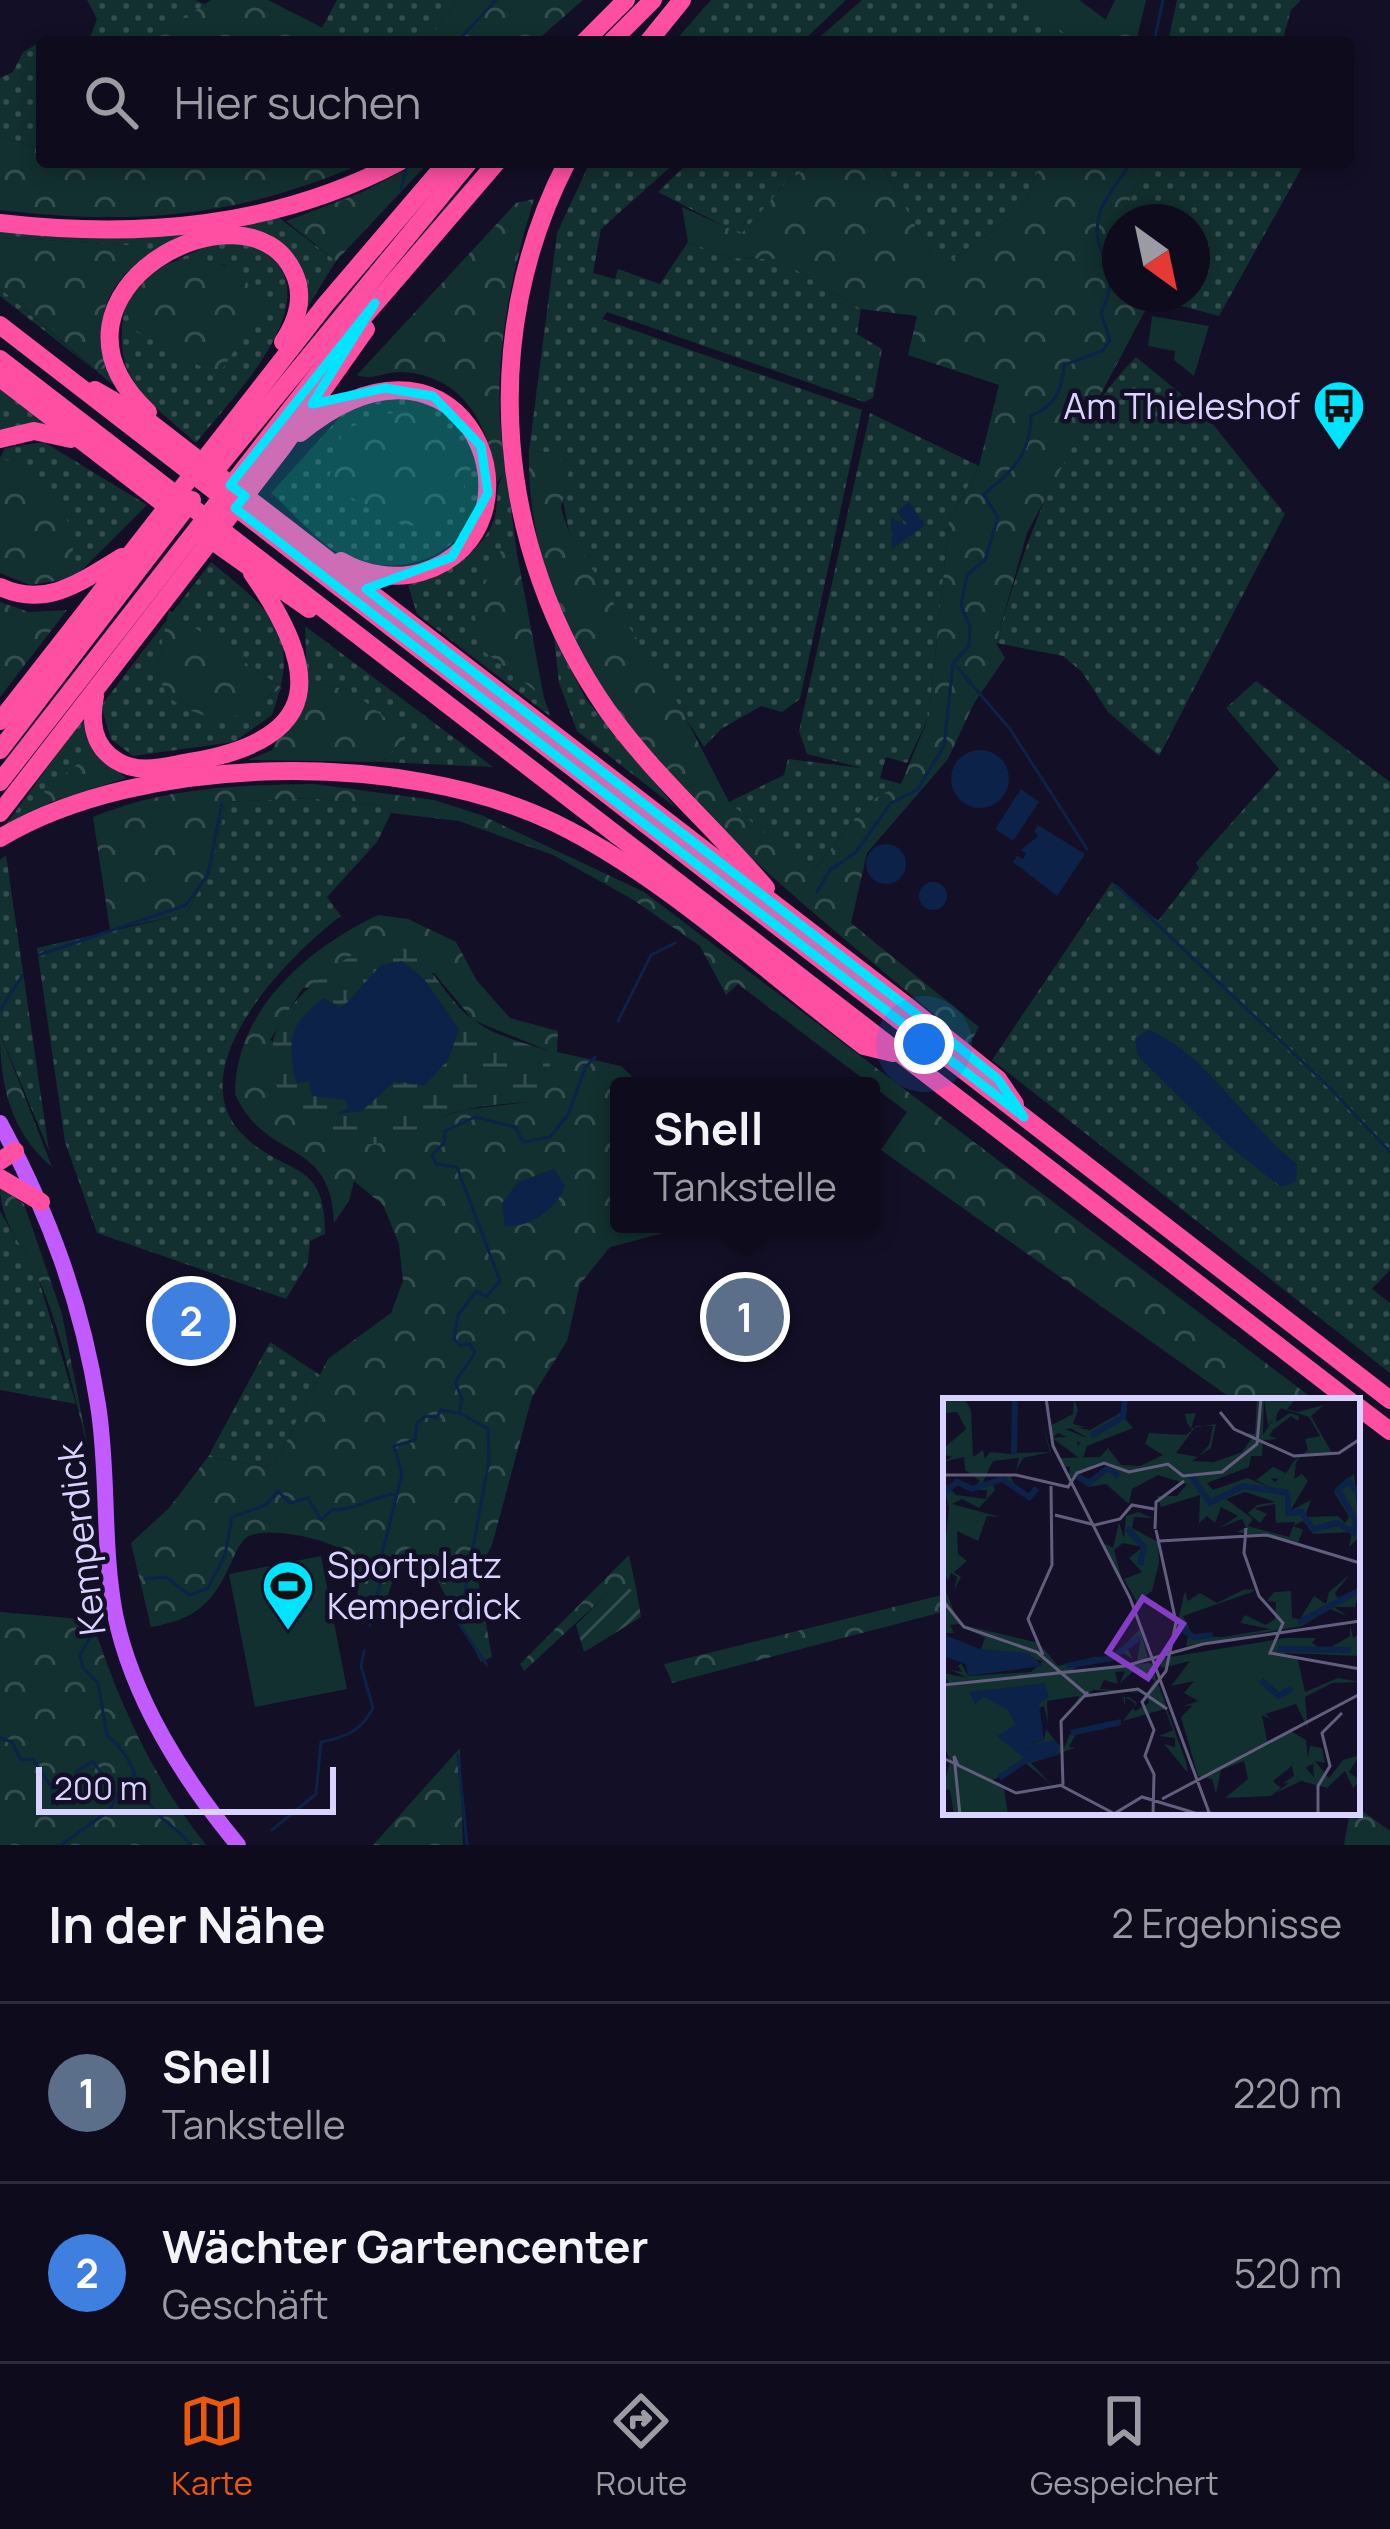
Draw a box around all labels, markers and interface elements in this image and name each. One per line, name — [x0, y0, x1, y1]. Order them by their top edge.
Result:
search box — [36, 36, 1354, 168]
icon: search — [78, 69, 144, 135]
text: Hier suchen — [174, 71, 421, 133]
north arrow — [1102, 204, 1210, 312]
bus stop icon: Am Thieleshof — [1311, 378, 1367, 452]
place label: Am Thieleshof — [1063, 381, 1300, 430]
your location — [894, 1014, 954, 1074]
popup — [610, 1077, 880, 1233]
text: Shell — [653, 1097, 763, 1159]
text: Tankstelle — [653, 1159, 837, 1213]
pin: 1 — [706, 1272, 784, 1362]
pin: 2 — [152, 1276, 230, 1366]
inset map — [943, 1398, 1360, 1815]
street label: Kemperdick — [44, 1439, 117, 1638]
place label: Sportplatz Kemperdick — [327, 1540, 522, 1630]
sports icon: Sportplatz Kemperdick — [260, 1558, 316, 1632]
scale bar — [36, 1761, 336, 1814]
text: 200 m — [54, 1765, 148, 1810]
text: In der Nähe — [48, 1889, 326, 1958]
text: 2 Ergebnisse — [1111, 1896, 1342, 1950]
text: Shell — [162, 2035, 272, 2097]
text: 1 — [78, 2066, 96, 2120]
text: 220 m — [1233, 2066, 1342, 2120]
text: Tankstelle — [162, 2097, 345, 2151]
text: Wächter Gartencenter — [162, 2215, 648, 2277]
text: 2 — [75, 2246, 99, 2300]
text: 520 m — [1234, 2246, 1342, 2300]
text: Geschäft — [162, 2277, 329, 2331]
tab: Karte — [171, 2388, 253, 2505]
tab: Route — [596, 2388, 687, 2505]
tab: Gespeichert — [1030, 2388, 1219, 2505]

